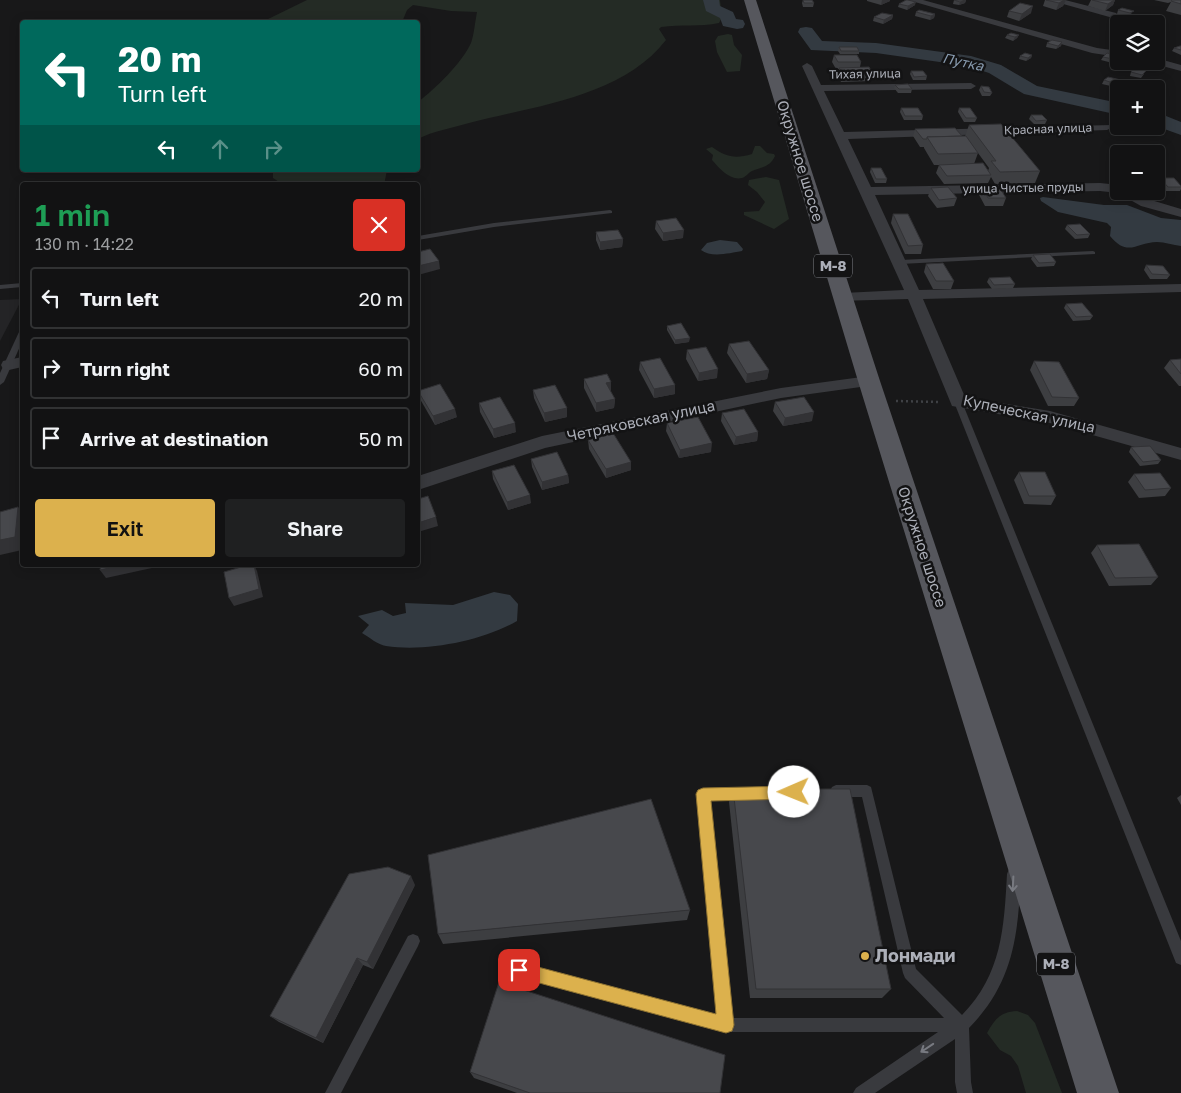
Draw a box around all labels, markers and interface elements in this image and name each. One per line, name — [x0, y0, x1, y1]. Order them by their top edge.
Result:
map controls — [1110, 15, 1165, 200]
button: layers — [1110, 15, 1165, 70]
text: 20 m — [118, 38, 201, 80]
icon: left — [35, 40, 100, 105]
water label: Путка — [941, 49, 986, 74]
street label: Тихая улица — [829, 65, 901, 82]
text: Turn left — [118, 80, 207, 107]
button: + — [1110, 80, 1165, 135]
street label: Окружное шоссе — [774, 98, 828, 224]
street label: Красная улица — [1004, 119, 1092, 138]
icon: left — [153, 135, 181, 163]
icon: ahead — [206, 135, 234, 163]
icon: right — [259, 135, 287, 163]
button: − — [1110, 145, 1165, 200]
street label: улица Чистые пруды — [962, 179, 1084, 196]
text: 1 min — [35, 197, 110, 233]
button: close — [353, 199, 405, 251]
text: 130 m · 14:22 — [35, 234, 134, 254]
road number: М-8 — [814, 255, 852, 278]
icon: left — [37, 284, 65, 312]
text: Turn left — [80, 287, 159, 310]
text: 20 m — [359, 287, 403, 310]
icon: right — [37, 354, 65, 382]
text: Turn right — [80, 357, 170, 380]
text: 60 m — [358, 357, 403, 380]
street label: Купеческая улица — [962, 390, 1097, 436]
street label: Четряковская улица — [565, 396, 716, 445]
icon: arrive — [37, 424, 65, 452]
text: Arrive at destination — [80, 427, 268, 450]
text: 50 m — [359, 427, 403, 450]
street label: Окружное шоссе — [895, 484, 951, 610]
button: Exit — [35, 499, 215, 557]
button: Share — [225, 499, 405, 557]
position arrow — [767, 765, 819, 817]
one-way arrow — [1009, 876, 1018, 892]
place label: Лонмади — [875, 944, 956, 966]
pin — [498, 949, 540, 991]
marker: Лонмади — [859, 950, 871, 962]
road number: М-8 — [1037, 952, 1075, 976]
icon: arrive — [505, 956, 533, 984]
one-way arrow — [920, 1043, 934, 1053]

